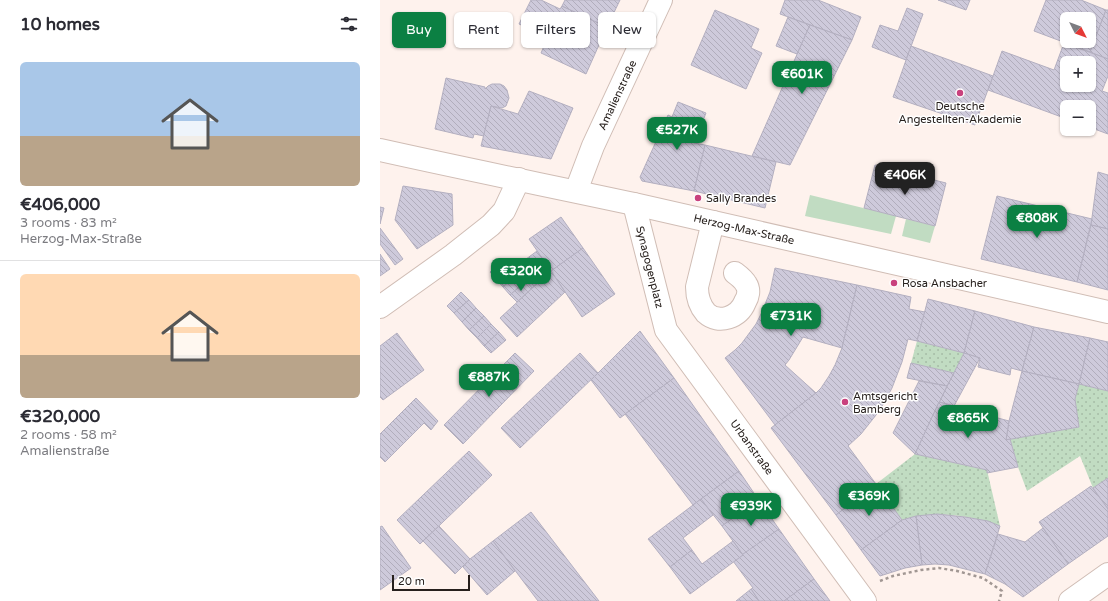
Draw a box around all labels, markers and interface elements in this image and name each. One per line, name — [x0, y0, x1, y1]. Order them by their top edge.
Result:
chip: Buy — [392, 12, 446, 48]
chip: Rent — [454, 12, 513, 48]
chip: Filters — [521, 12, 590, 48]
chip: New — [598, 12, 656, 48]
north arrow — [1060, 12, 1096, 48]
map controls — [1060, 12, 1096, 136]
icon: filters — [338, 13, 360, 35]
text: 10 homes — [20, 14, 100, 35]
button: + — [1060, 56, 1096, 92]
street label: Amalienstraße — [596, 58, 639, 132]
pin: €601K — [774, 61, 830, 95]
text: €601K — [781, 66, 823, 82]
icon: home — [154, 88, 226, 160]
marker: Deutsche Angestellten-Akademie — [955, 88, 965, 98]
place label: Deutsche Angestellten-Akademie — [899, 100, 1021, 126]
button: − — [1060, 100, 1096, 136]
pin: €527K — [649, 117, 705, 151]
text: €527K — [656, 122, 698, 138]
pin: €406K — [877, 162, 933, 196]
text: €406K — [884, 167, 926, 183]
place label: Sally Brandes — [706, 192, 776, 205]
marker: Sally Brandes — [693, 193, 703, 203]
text: €406,000 — [20, 194, 100, 215]
pin: €808K — [1009, 205, 1065, 239]
text: €808K — [1016, 210, 1058, 226]
street label: Herzog-Max-Straße — [692, 212, 796, 247]
text: 3 rooms · 83 m² — [20, 215, 117, 231]
street label: Synagogenplatz — [633, 225, 666, 310]
text: Herzog-Max-Straße — [20, 231, 142, 247]
pin: €320K — [493, 258, 549, 292]
text: €320K — [500, 263, 542, 279]
place label: Rosa Ansbacher — [902, 277, 988, 290]
marker: Rosa Ansbacher — [889, 278, 899, 288]
icon: home — [154, 300, 226, 372]
pin: €731K — [763, 303, 819, 337]
text: €731K — [770, 308, 812, 324]
pin: €887K — [461, 364, 517, 398]
text: €887K — [468, 369, 510, 385]
place label: Amtsgericht Bamberg — [853, 390, 917, 416]
marker: Amtsgericht Bamberg — [840, 397, 850, 407]
pin: €865K — [940, 405, 996, 439]
text: €320,000 — [20, 406, 100, 427]
text: €865K — [947, 410, 989, 426]
street label: Urbanstraße — [727, 417, 776, 477]
text: 2 rooms · 58 m² — [20, 427, 117, 443]
text: Amalienstraße — [20, 443, 109, 459]
pin: €369K — [841, 483, 897, 517]
text: €369K — [848, 488, 890, 504]
pin: €939K — [723, 493, 779, 527]
text: €939K — [730, 498, 772, 514]
scale bar — [392, 573, 470, 592]
text: 20 m — [398, 575, 425, 588]

